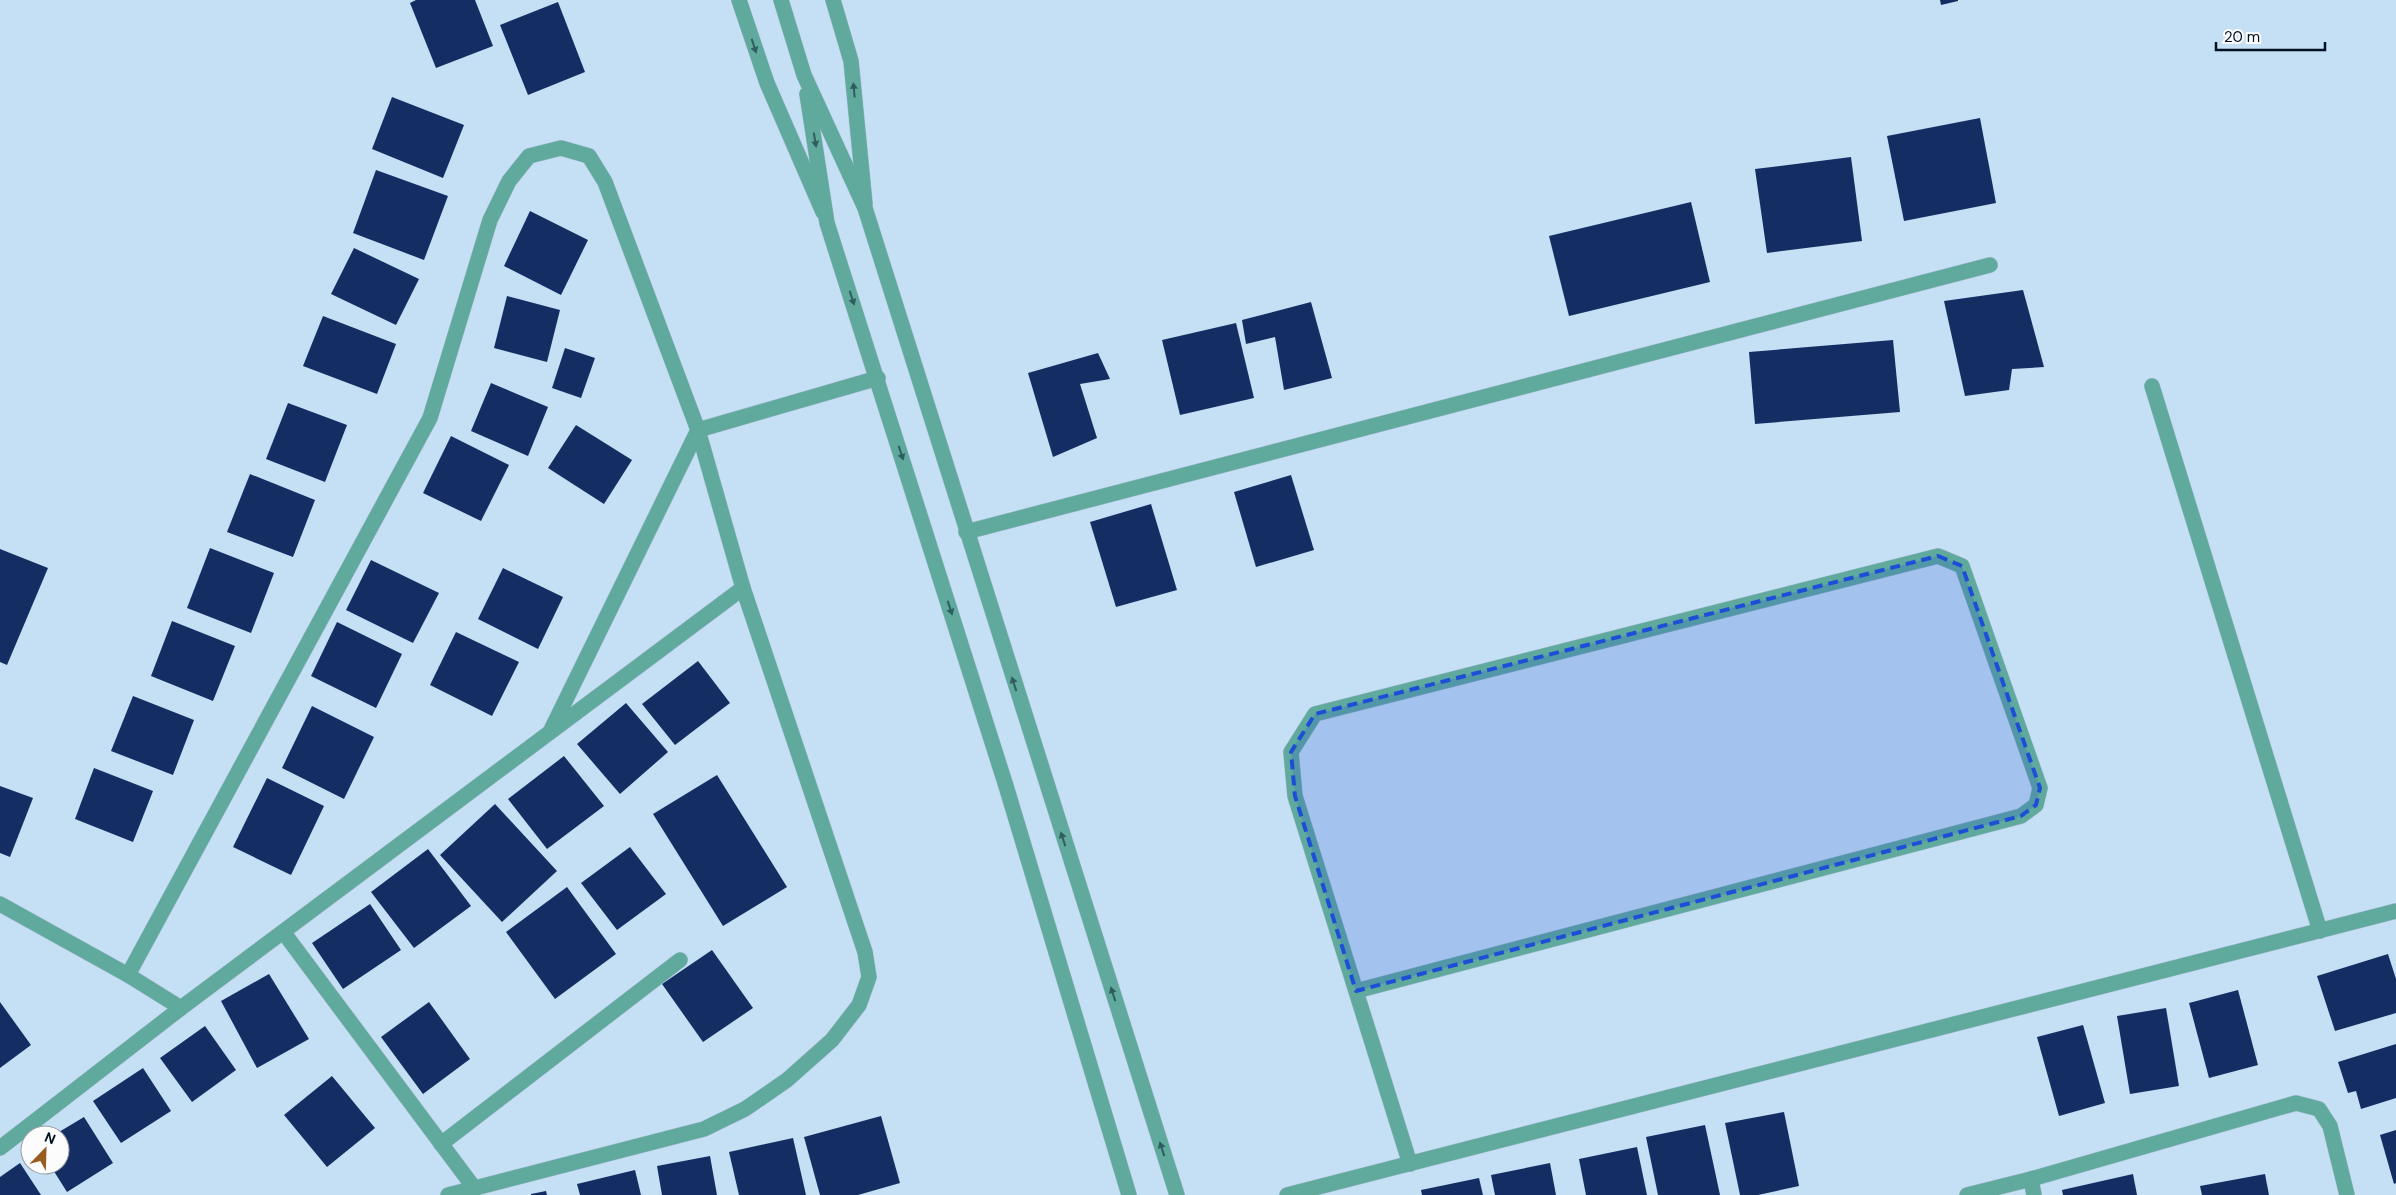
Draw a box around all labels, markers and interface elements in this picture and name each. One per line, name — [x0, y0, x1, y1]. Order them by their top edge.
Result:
scale bar — [2216, 20, 2325, 52]
text: 20 m — [2224, 27, 2260, 47]
one-way arrow — [751, 39, 759, 54]
one-way arrow — [850, 82, 858, 98]
one-way arrow — [811, 133, 819, 149]
one-way arrow — [848, 291, 856, 306]
one-way arrow — [898, 446, 906, 461]
one-way arrow — [946, 601, 954, 616]
one-way arrow — [1010, 676, 1018, 691]
one-way arrow — [1059, 831, 1067, 846]
one-way arrow — [1108, 986, 1116, 1001]
north arrow — [20, 1125, 70, 1175]
text: N — [42, 1128, 58, 1148]
one-way arrow — [1158, 1141, 1165, 1156]

